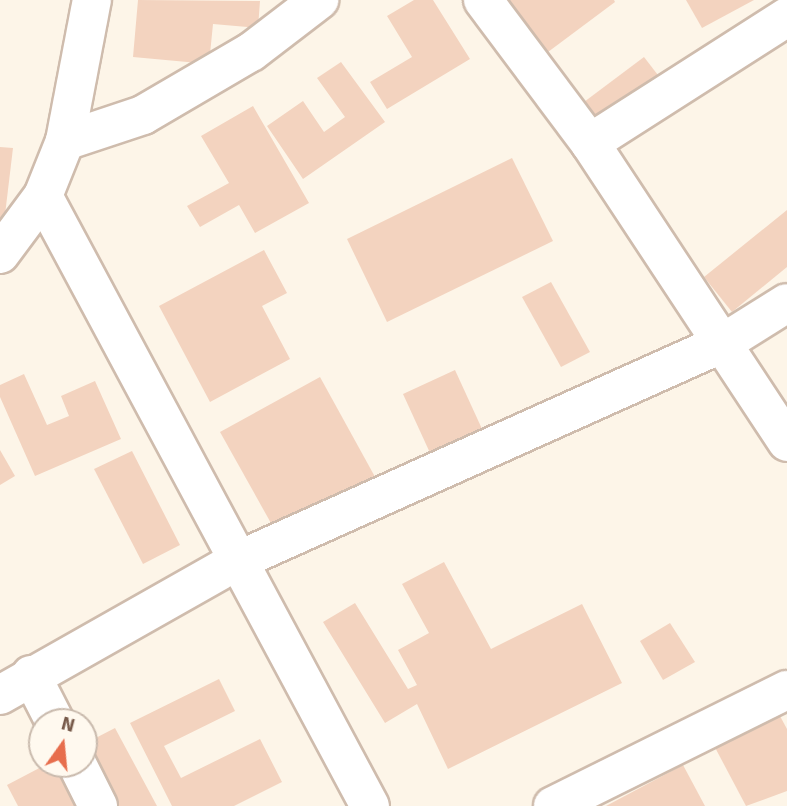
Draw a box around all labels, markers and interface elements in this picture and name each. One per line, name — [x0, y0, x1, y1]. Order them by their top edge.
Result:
north arrow — [28, 708, 98, 778]
text: N — [58, 711, 77, 738]

